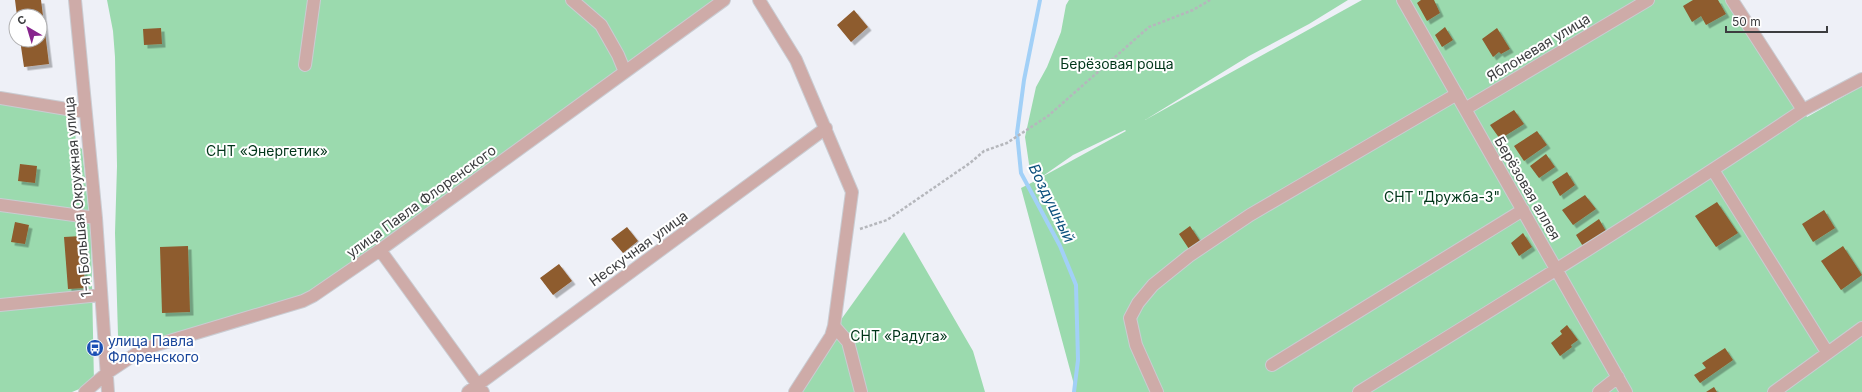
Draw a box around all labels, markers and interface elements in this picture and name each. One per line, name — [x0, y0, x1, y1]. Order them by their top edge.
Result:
north arrow — [8, 8, 48, 48]
scale bar — [1726, 8, 1827, 34]
street label: Яблоневая улица — [1483, 9, 1593, 85]
text: С — [14, 12, 29, 28]
text: 50 m — [1732, 14, 1761, 29]
park label: Берёзовая роща — [1060, 55, 1174, 72]
street label: 1-я Большая Окружная улица — [60, 96, 94, 298]
street label: Берёзовая аллея — [1491, 133, 1565, 243]
street label: улица Павла Флоренского — [343, 141, 499, 261]
park label: СНТ «Энергетик» — [206, 142, 328, 159]
water label: Воздушный — [1025, 161, 1079, 246]
park label: СНТ "Дружба-3" — [1384, 188, 1500, 205]
street label: Нескучная улица — [585, 207, 691, 289]
park label: СНТ «Радуга» — [850, 327, 948, 344]
place label: улица Павла Флоренского — [108, 332, 199, 365]
bus stop icon: улица Павла Флоренского — [85, 338, 105, 358]

